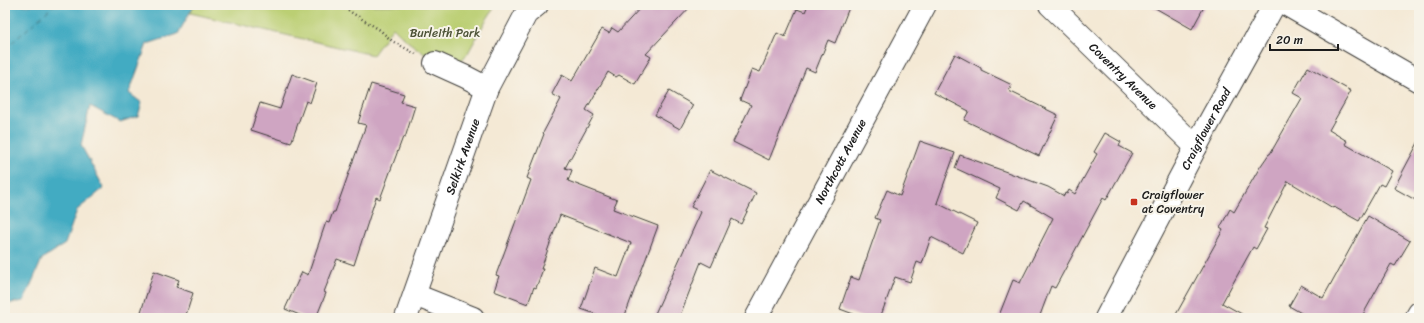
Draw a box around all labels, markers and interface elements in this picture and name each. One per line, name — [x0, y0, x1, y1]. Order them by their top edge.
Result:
park label: Burleith Park — [410, 22, 480, 44]
scale bar — [1270, 26, 1338, 52]
text: 20 m — [1276, 29, 1303, 51]
street label: Coventry Avenue — [1083, 37, 1163, 115]
street label: Craigflower Road — [1175, 82, 1238, 174]
street label: Selkirk Avenue — [439, 115, 486, 198]
street label: Northcott Avenue — [808, 115, 873, 208]
place label: Craigflower at Coventry — [1142, 184, 1205, 220]
marker: Craigflower at Coventry — [1129, 197, 1139, 207]

